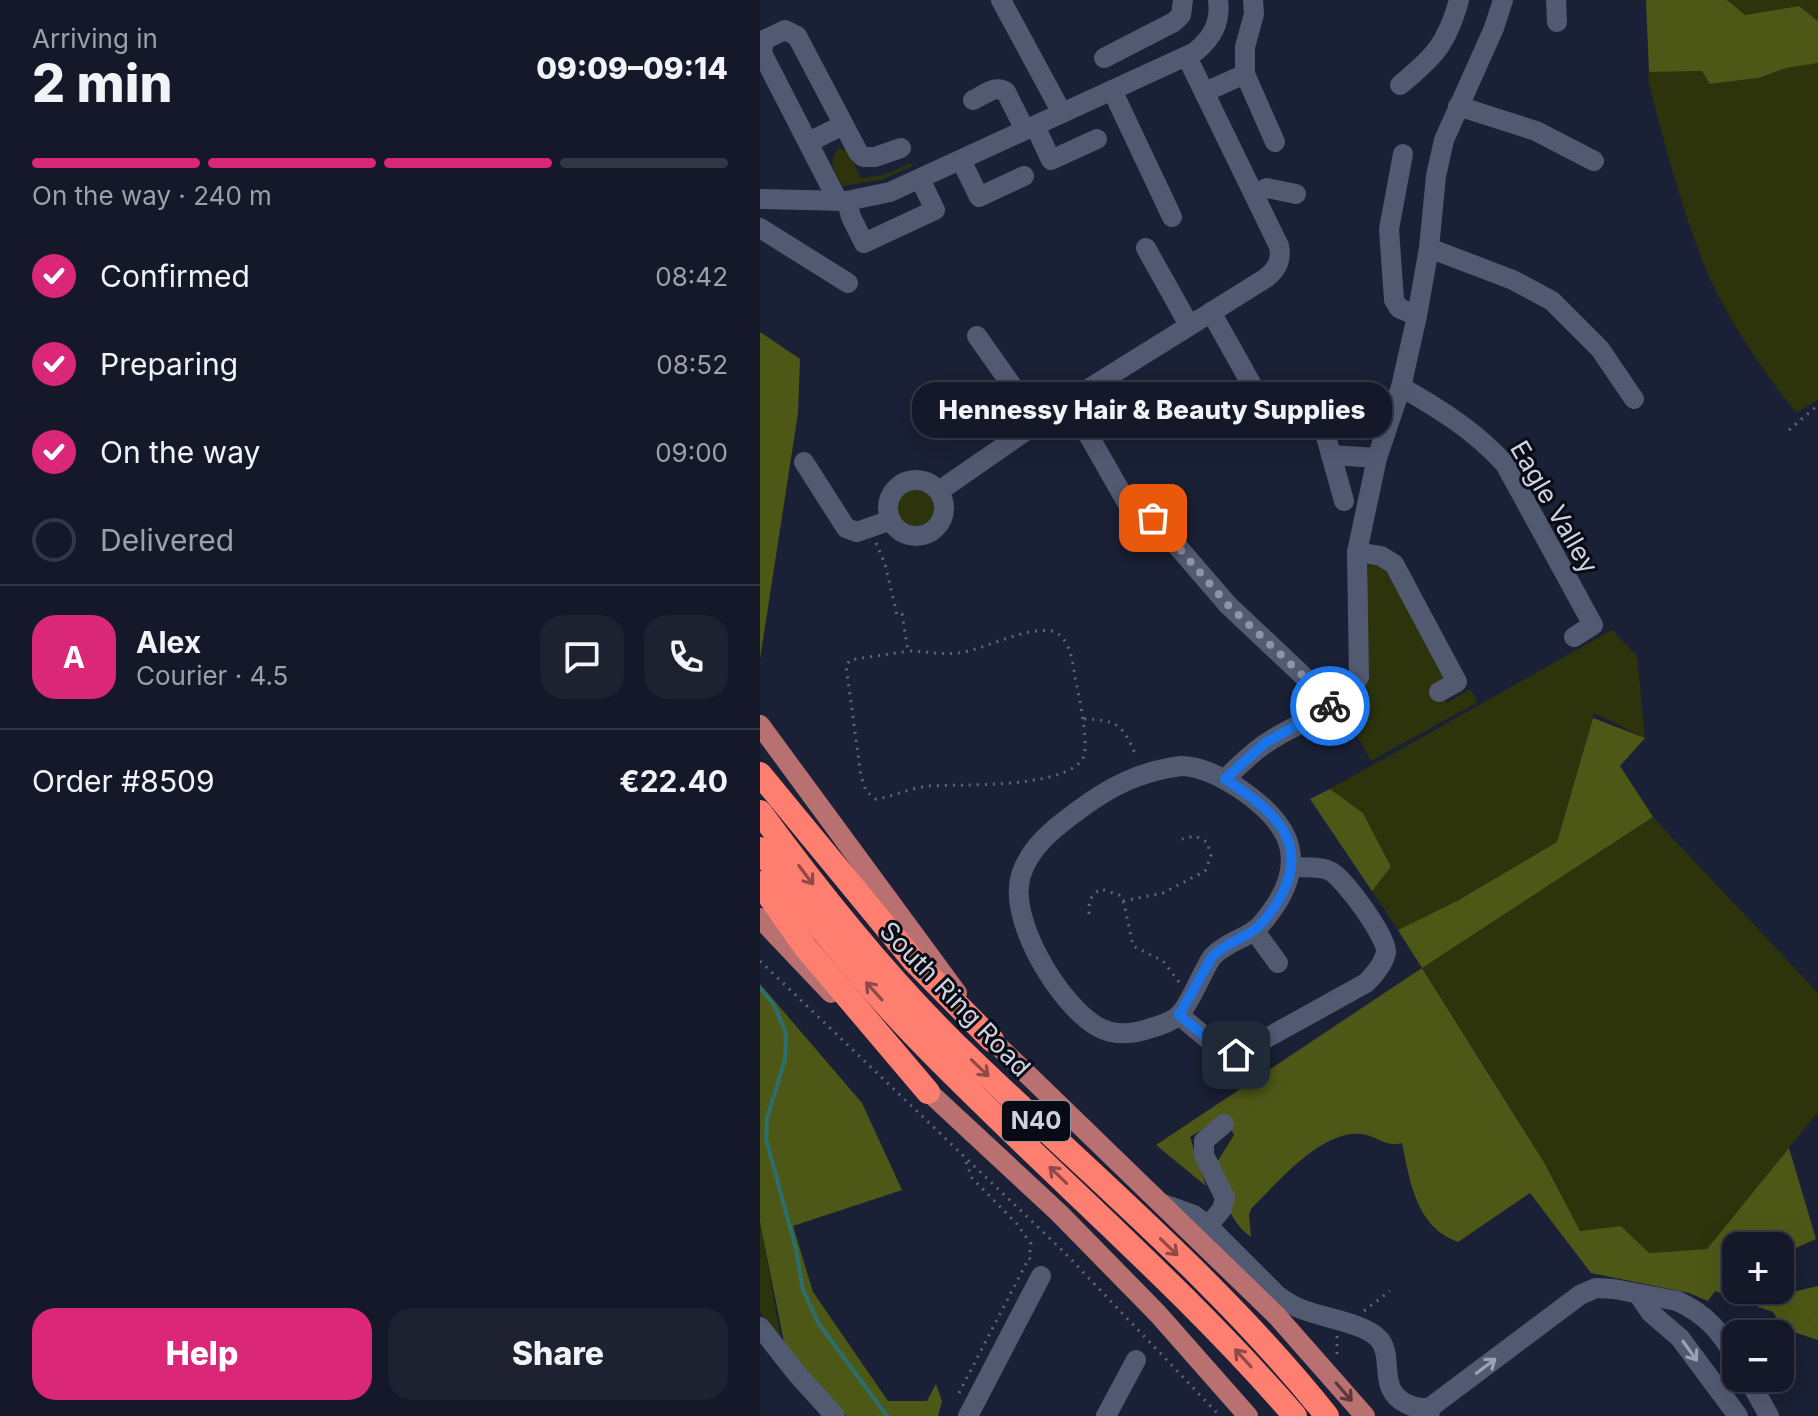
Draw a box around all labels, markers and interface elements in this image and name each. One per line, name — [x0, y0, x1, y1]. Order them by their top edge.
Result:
text: Arriving in — [32, 23, 158, 54]
text: 09:09–09:14 — [536, 50, 728, 86]
text: 2 min — [32, 52, 173, 115]
text: On the way · 240 m — [32, 180, 272, 211]
icon: check — [32, 254, 76, 298]
text: Confirmed — [100, 258, 250, 294]
text: 08:42 — [655, 261, 728, 292]
icon: check — [32, 342, 76, 386]
text: Preparing — [100, 346, 238, 382]
text: 08:52 — [656, 349, 728, 380]
callout: Hennessy Hair & Beauty Supplies — [913, 382, 1393, 438]
text: Hennessy Hair & Beauty Supplies — [939, 394, 1365, 425]
icon: check — [32, 430, 76, 474]
text: On the way — [100, 434, 260, 470]
street label: Eagle Valley — [1504, 435, 1605, 579]
text: 09:00 — [655, 437, 728, 468]
pin — [1119, 484, 1187, 552]
icon: bag — [1131, 496, 1175, 540]
text: Delivered — [100, 522, 234, 558]
button: chat — [540, 615, 624, 699]
button: phone — [644, 615, 728, 699]
text: Alex — [136, 624, 201, 660]
text: A — [63, 639, 85, 675]
text: Courier · 4.5 — [136, 660, 288, 691]
courier — [1290, 666, 1370, 746]
icon: bike — [1308, 684, 1352, 728]
text: Order #8509 — [32, 763, 215, 799]
text: €22.40 — [619, 763, 728, 799]
one-way arrow — [798, 864, 815, 885]
street label: South Ring Road — [874, 915, 1037, 1083]
one-way arrow — [865, 982, 883, 1002]
pin — [1202, 1021, 1270, 1089]
icon: home — [1214, 1033, 1258, 1077]
one-way arrow — [970, 1058, 990, 1077]
road number: N40 — [1002, 1101, 1070, 1141]
one-way arrow — [1048, 1165, 1068, 1184]
map controls — [1722, 1232, 1794, 1392]
button: + — [1722, 1232, 1794, 1304]
one-way arrow — [1159, 1237, 1178, 1256]
button: Help — [32, 1308, 372, 1400]
button: Share — [388, 1308, 728, 1400]
button: − — [1722, 1320, 1794, 1392]
one-way arrow — [1682, 1339, 1698, 1361]
one-way arrow — [1234, 1348, 1252, 1368]
one-way arrow — [1475, 1357, 1497, 1374]
one-way arrow — [1334, 1382, 1352, 1402]

